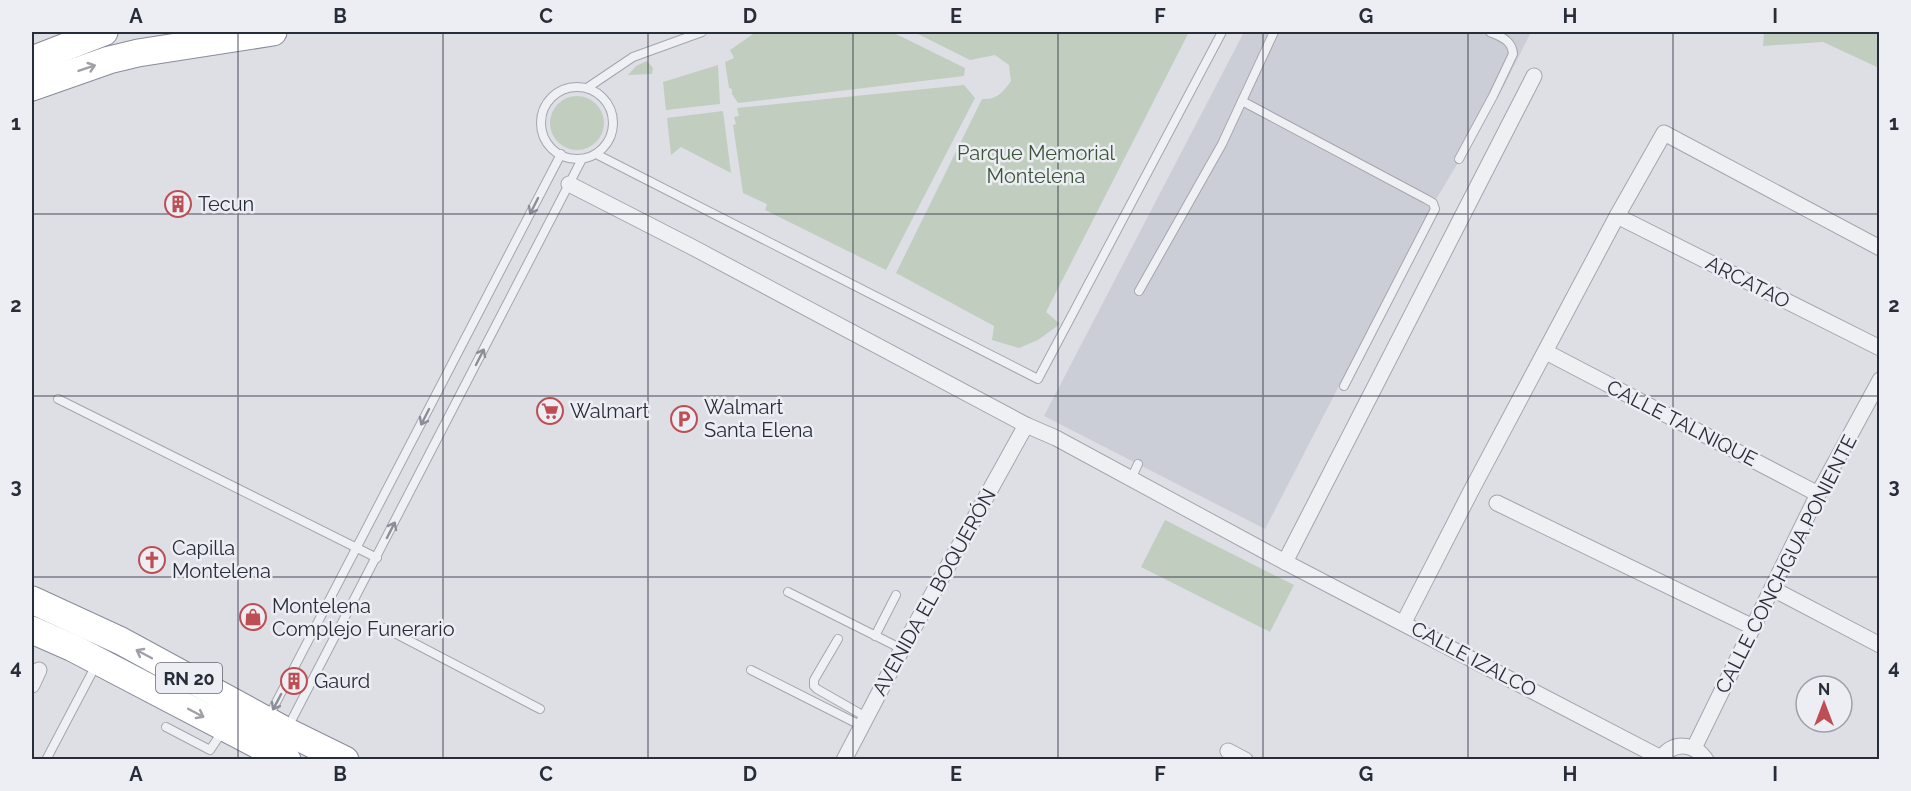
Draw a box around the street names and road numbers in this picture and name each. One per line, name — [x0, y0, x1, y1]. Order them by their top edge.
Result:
street label: ARCATAO — [1702, 251, 1794, 313]
street label: CALLE TALNIQUE — [1603, 375, 1761, 471]
street label: CALLE CONCHGUA PONIENTE — [1710, 430, 1862, 698]
street label: AVENIDA EL BOQUERÓN — [867, 484, 1001, 700]
street label: CALLE IZALCO — [1407, 616, 1541, 702]
road number: RN 20 — [156, 663, 222, 693]

